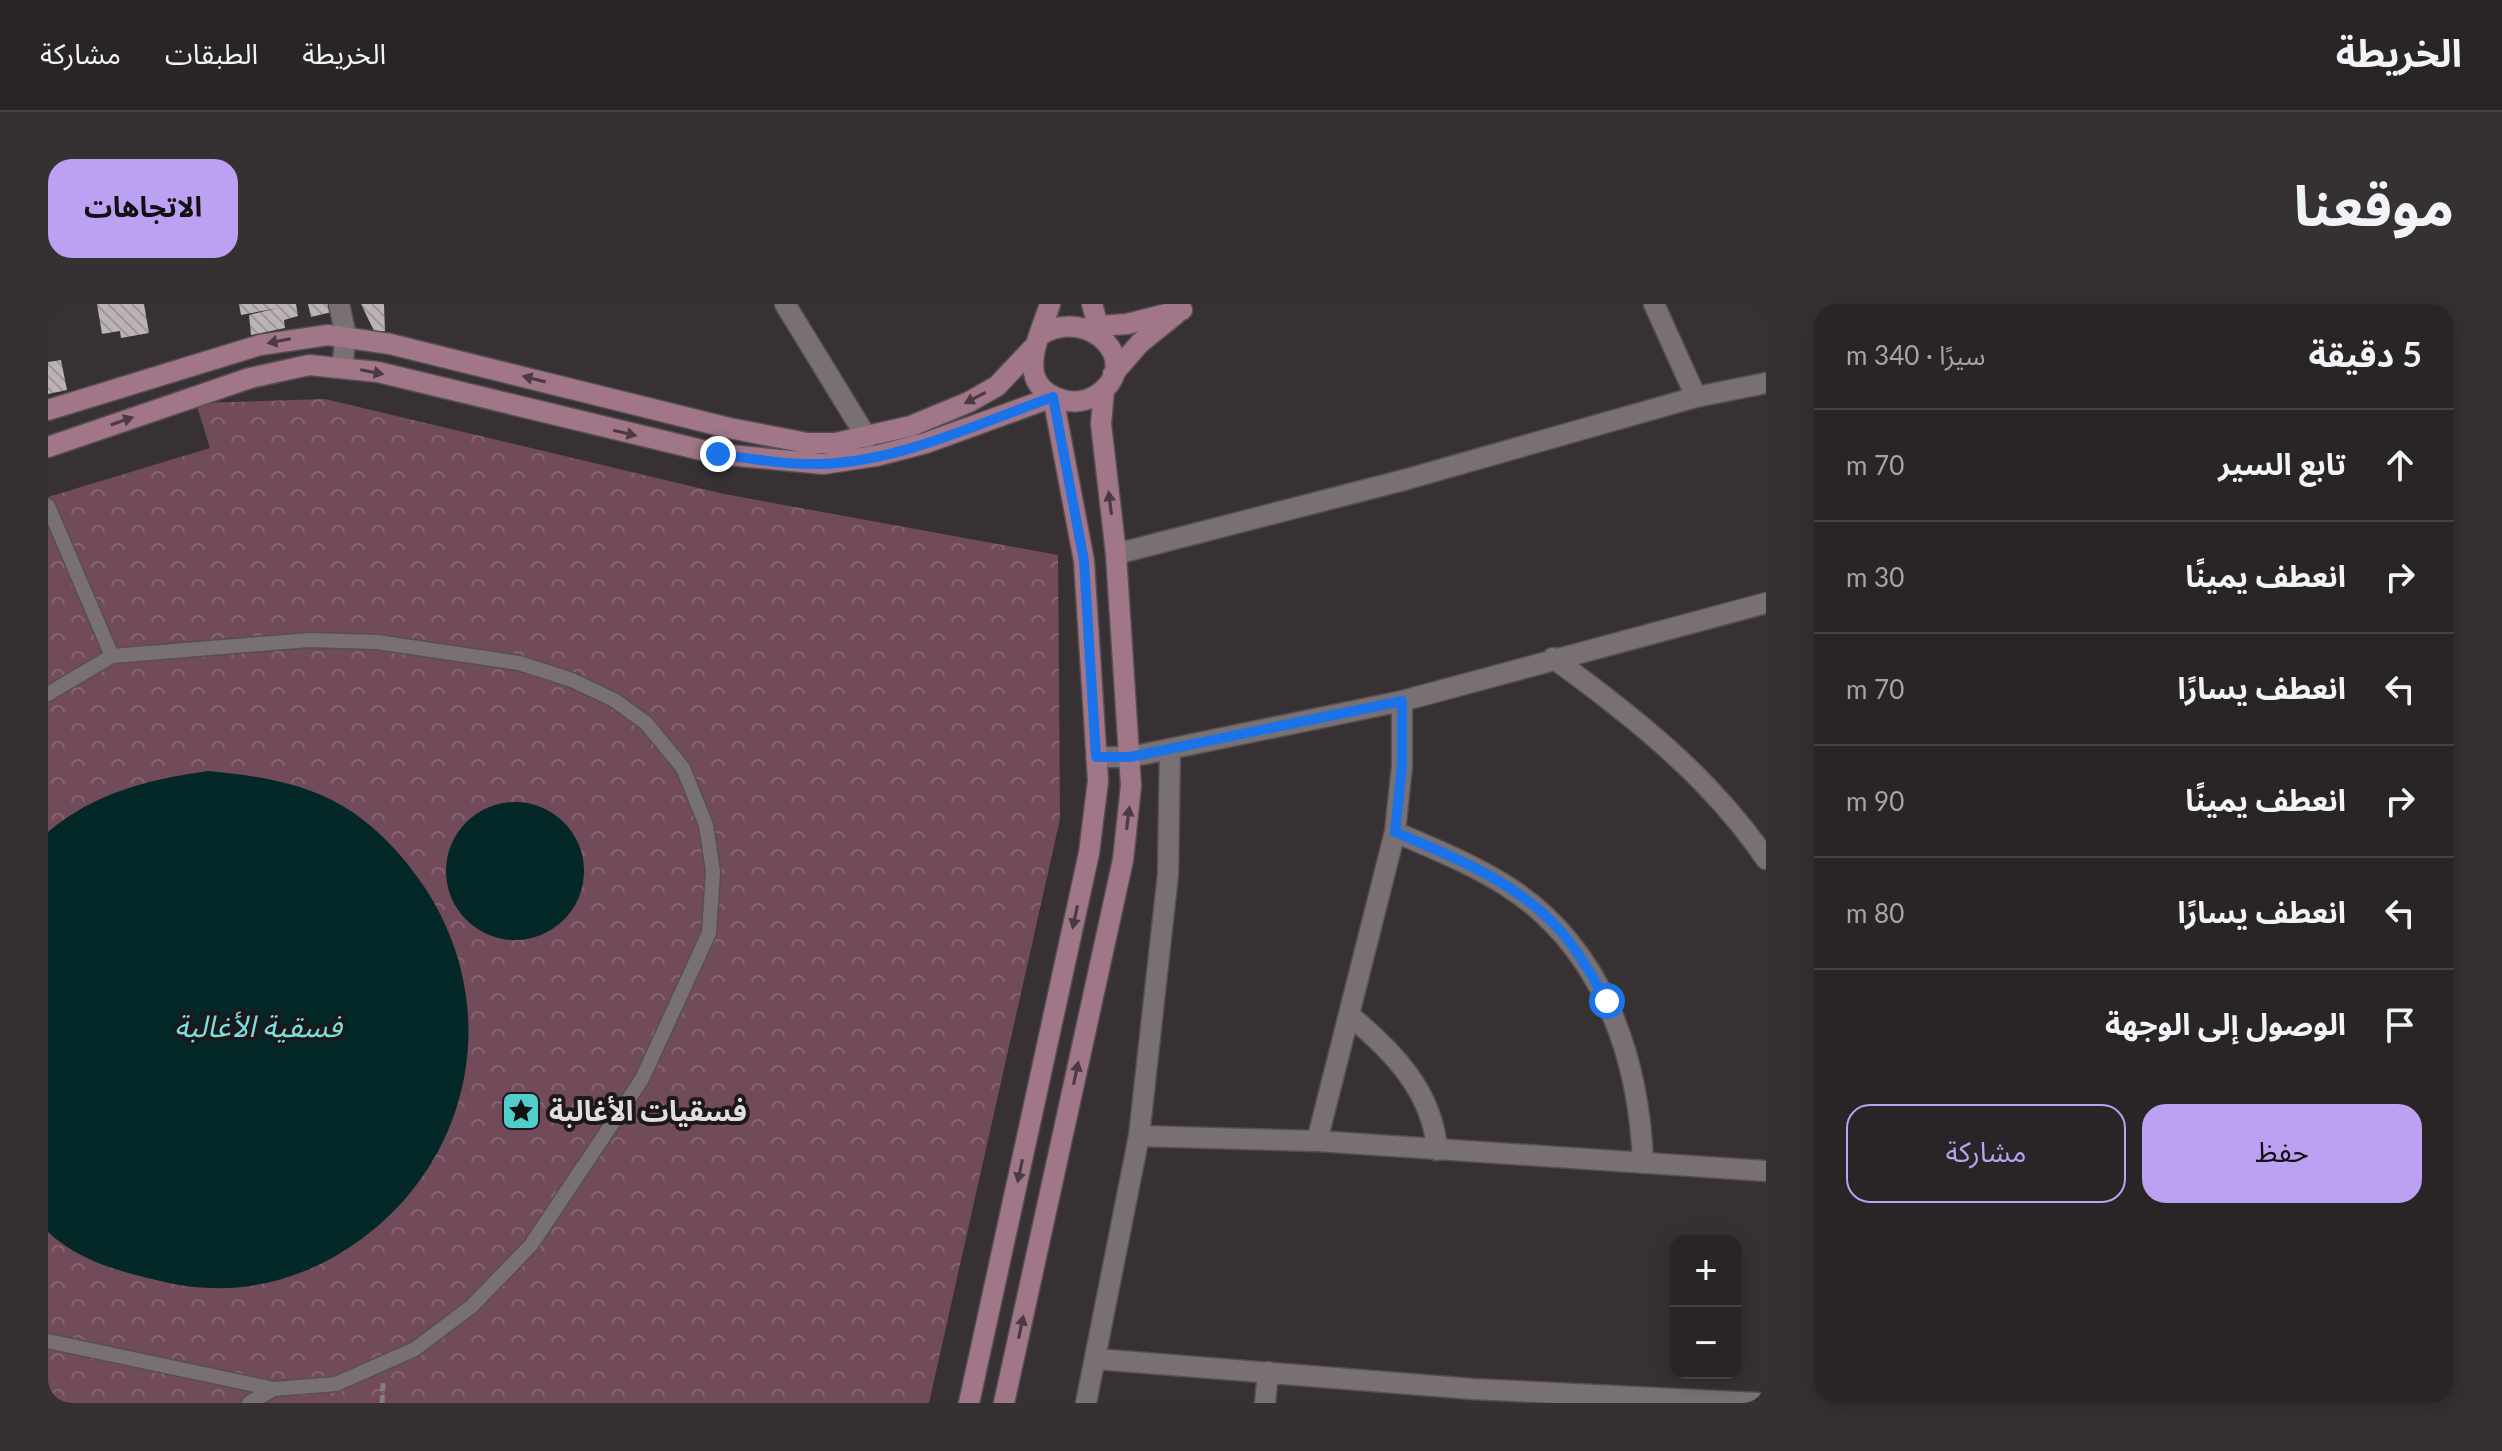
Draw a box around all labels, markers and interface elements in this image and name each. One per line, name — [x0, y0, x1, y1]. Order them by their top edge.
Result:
text: الخريطة — [2336, 29, 2462, 75]
text: مشاركة — [40, 36, 121, 70]
text: الطبقات — [165, 36, 258, 70]
text: الخريطة — [302, 36, 386, 70]
button: الاتجاهات — [48, 159, 238, 258]
text: موقعنا — [2294, 171, 2454, 238]
text: 5 دقيقة — [2308, 333, 2422, 374]
one-way arrow — [267, 335, 292, 347]
text: سيرًا · 340 m — [1846, 339, 1985, 371]
one-way arrow — [360, 366, 385, 378]
one-way arrow — [522, 372, 547, 385]
one-way arrow — [964, 391, 986, 405]
one-way arrow — [110, 415, 134, 427]
one-way arrow — [613, 427, 638, 439]
route end — [700, 436, 736, 472]
icon: ahead — [2378, 443, 2422, 487]
text: تابع السير — [2218, 445, 2346, 481]
text: 70 m — [1846, 449, 1904, 481]
one-way arrow — [1103, 490, 1116, 515]
icon: right — [2378, 555, 2422, 599]
text: انعطف يمينًا — [2185, 557, 2346, 593]
text: 30 m — [1846, 561, 1904, 593]
icon: left — [2378, 667, 2422, 711]
text: انعطف يسارًا — [2178, 669, 2346, 705]
text: 70 m — [1846, 673, 1904, 705]
icon: right — [2378, 779, 2422, 823]
text: انعطف يمينًا — [2185, 781, 2346, 817]
text: 90 m — [1846, 785, 1904, 817]
one-way arrow — [1121, 805, 1134, 830]
icon: left — [2378, 891, 2422, 935]
text: انعطف يسارًا — [2178, 893, 2346, 929]
text: 80 m — [1846, 897, 1904, 929]
one-way arrow — [1068, 905, 1081, 930]
route start — [1589, 983, 1625, 1019]
icon: arrive — [2378, 1003, 2422, 1047]
text: الوصول إلى الوجهة — [2105, 1005, 2346, 1041]
water label: فسقية الأغالبة — [174, 1007, 343, 1043]
one-way arrow — [1070, 1060, 1083, 1085]
place icon: فسقيات الأغالبة — [500, 1090, 542, 1132]
place label: فسقيات الأغالبة — [549, 1093, 747, 1128]
button: مشاركة — [1846, 1104, 2126, 1203]
button: حفظ — [2142, 1104, 2422, 1203]
one-way arrow — [1013, 1159, 1026, 1184]
map controls — [1670, 1235, 1742, 1379]
button: + — [1670, 1235, 1742, 1307]
button: − — [1670, 1307, 1742, 1379]
one-way arrow — [1015, 1314, 1028, 1339]

